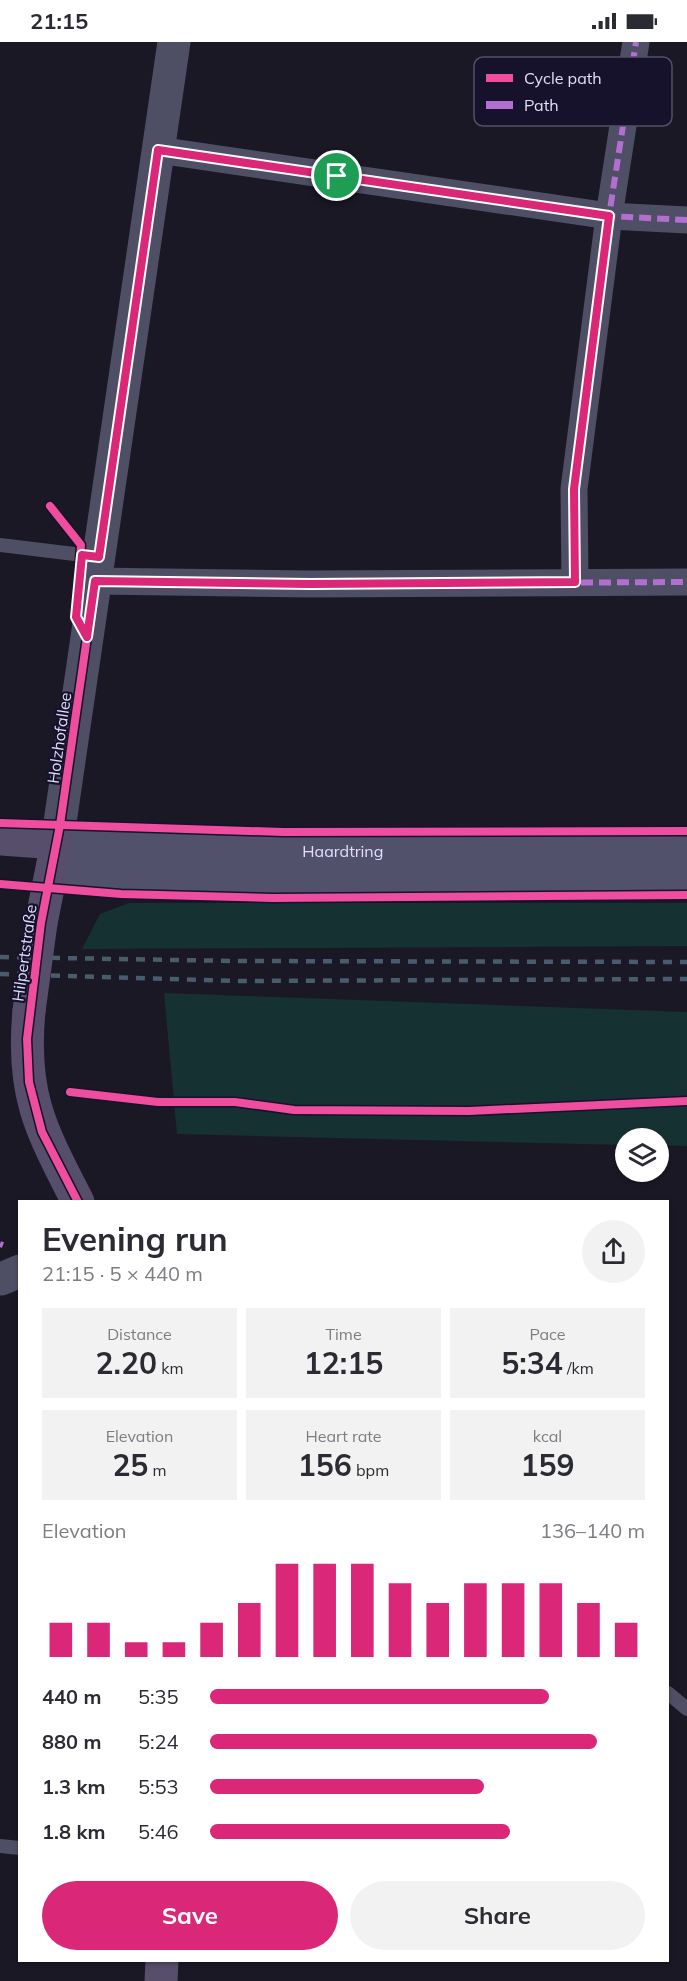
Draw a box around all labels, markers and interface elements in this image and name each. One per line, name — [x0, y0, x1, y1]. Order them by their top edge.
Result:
text: 21:15 — [30, 7, 88, 35]
legend — [474, 57, 672, 126]
text: Cycle path — [524, 68, 602, 88]
text: Path — [524, 95, 559, 115]
pin — [311, 150, 362, 201]
icon: arrive — [320, 159, 353, 192]
street label: Holzhofallee — [43, 691, 75, 785]
street label: Haardtring — [302, 841, 383, 861]
street label: Hilpertstraße — [7, 903, 41, 1003]
map controls — [615, 1128, 669, 1182]
button: layers — [615, 1128, 669, 1182]
text: Evening run — [42, 1218, 228, 1259]
button: share — [582, 1220, 645, 1283]
text: 21:15 · 5 × 440 m — [42, 1261, 203, 1286]
text: Distance — [107, 1324, 172, 1344]
text: Time — [325, 1324, 362, 1344]
text: Pace — [529, 1324, 566, 1344]
text: 2.20 — [96, 1344, 157, 1382]
text: 12:15 — [304, 1344, 383, 1382]
text: 5:34 — [501, 1344, 563, 1382]
text: km — [157, 1358, 183, 1378]
text: /km — [563, 1358, 594, 1378]
text: Elevation — [106, 1426, 173, 1446]
text: Heart rate — [305, 1426, 382, 1446]
text: kcal — [533, 1426, 562, 1446]
text: 25 — [112, 1446, 148, 1484]
text: 156 — [298, 1446, 352, 1484]
text: 159 — [521, 1446, 575, 1484]
text: m — [148, 1460, 167, 1480]
text: bpm — [352, 1460, 389, 1480]
text: Elevation — [42, 1518, 127, 1543]
text: 136–140 m — [540, 1518, 645, 1543]
text: 440 m — [42, 1684, 101, 1709]
text: 5:35 — [138, 1684, 179, 1709]
text: 880 m — [42, 1729, 101, 1754]
text: 5:24 — [138, 1729, 179, 1754]
text: 1.3 km — [42, 1774, 105, 1799]
text: 5:53 — [138, 1774, 179, 1799]
text: 1.8 km — [42, 1819, 105, 1844]
text: 5:46 — [138, 1819, 179, 1844]
button: Save — [42, 1881, 338, 1950]
button: Share — [350, 1881, 645, 1950]

